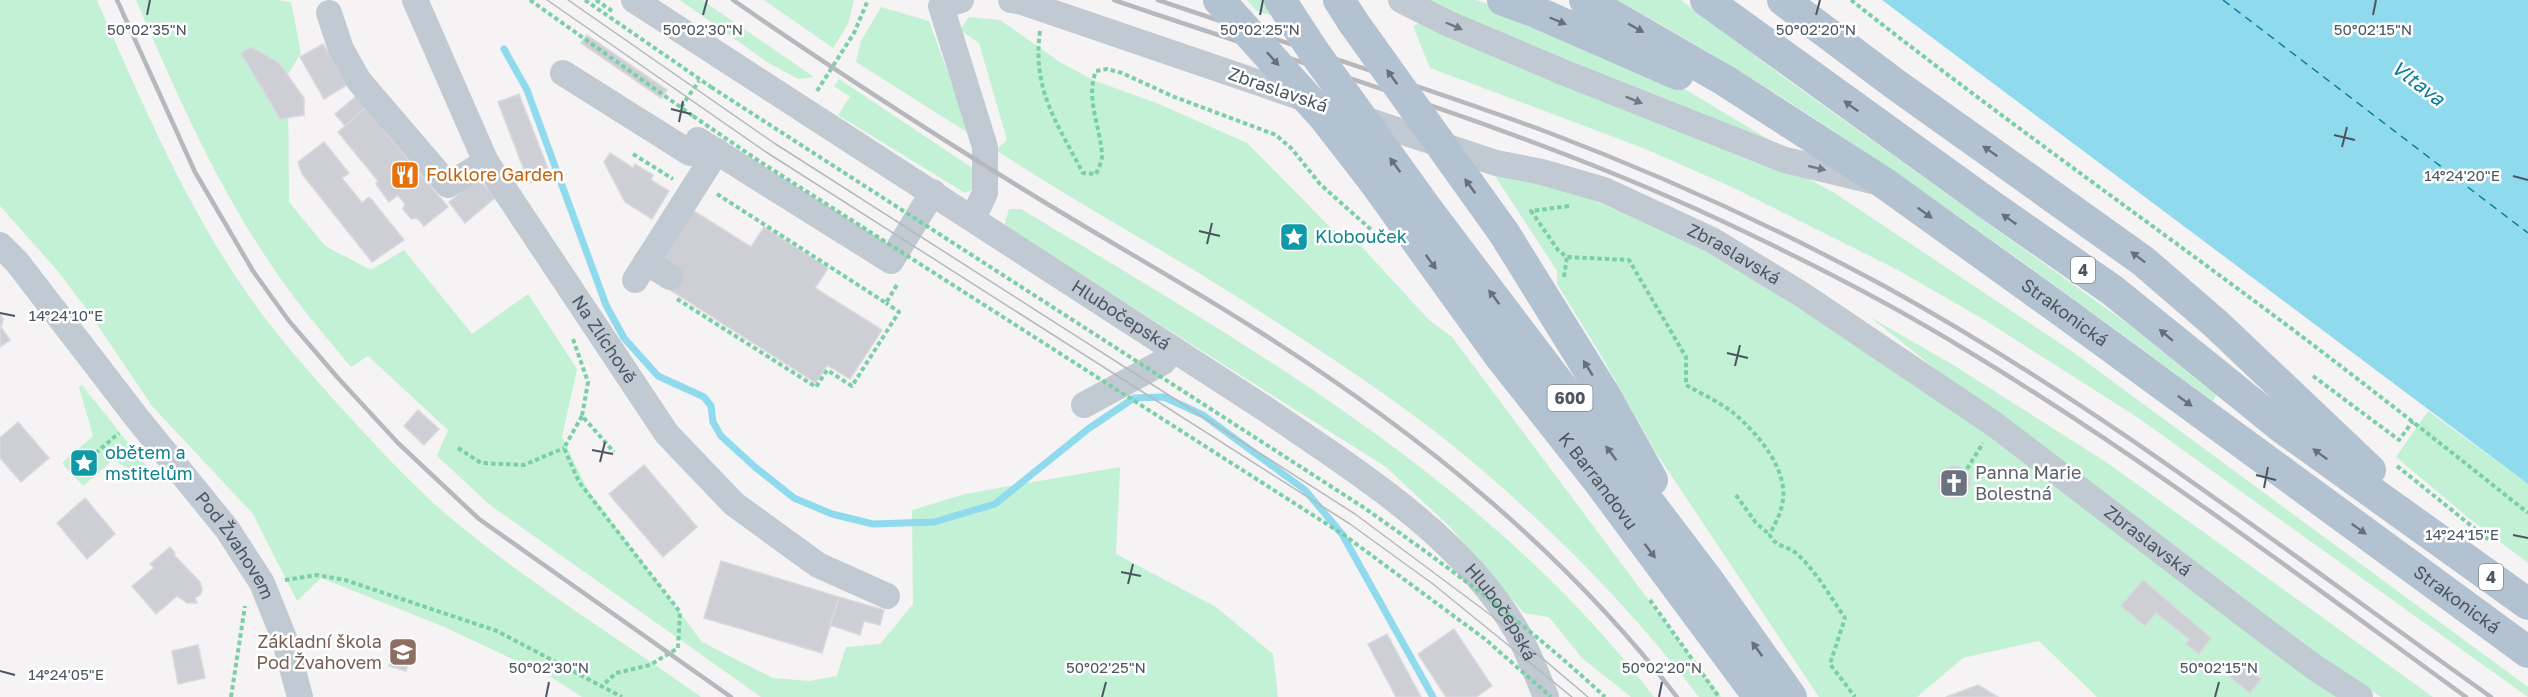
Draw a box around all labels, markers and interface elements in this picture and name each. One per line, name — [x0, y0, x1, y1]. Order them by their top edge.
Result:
one-way arrow — [1549, 16, 1567, 26]
text: 50°02'35"N — [107, 20, 187, 38]
text: 50°02'30"N — [663, 20, 743, 38]
text: 50°02'25"N — [1220, 20, 1300, 38]
text: 50°02'20"N — [1776, 20, 1856, 38]
text: 50°02'15"N — [2334, 20, 2412, 38]
one-way arrow — [1445, 21, 1463, 31]
one-way arrow — [1628, 23, 1645, 33]
one-way arrow — [1266, 51, 1280, 66]
water label: Vltava — [2387, 55, 2450, 110]
street label: Zbraslavská — [1226, 62, 1331, 116]
one-way arrow — [1386, 69, 1398, 85]
one-way arrow — [1625, 96, 1643, 105]
one-way arrow — [1843, 100, 1859, 112]
one-way arrow — [1982, 146, 1997, 158]
one-way arrow — [1389, 157, 1401, 173]
restaurant icon: Folklore Garden — [389, 159, 421, 191]
place label: Folklore Garden — [426, 163, 564, 185]
one-way arrow — [1807, 163, 1826, 173]
text: 14°24'20"E — [2424, 166, 2500, 184]
one-way arrow — [1464, 178, 1476, 194]
one-way arrow — [1917, 207, 1933, 219]
one-way arrow — [2002, 213, 2018, 225]
street label: Zbraslavská — [1684, 218, 1785, 289]
place icon: Klobouček — [1278, 221, 1310, 253]
place label: Klobouček — [1315, 225, 1407, 247]
one-way arrow — [2131, 251, 2147, 263]
one-way arrow — [1425, 253, 1437, 269]
road number: 4 — [2071, 257, 2095, 283]
street label: Strakonická — [2017, 273, 2113, 351]
street label: Hlubočepská — [1068, 274, 1175, 354]
one-way arrow — [1488, 290, 1500, 305]
street label: Na Zlíchově — [568, 291, 642, 387]
text: 14°24'10"E — [29, 306, 103, 324]
one-way arrow — [2158, 328, 2174, 341]
one-way arrow — [1582, 360, 1593, 376]
road number: 600 — [1548, 385, 1592, 411]
one-way arrow — [2178, 395, 2193, 407]
street label: K Barrandovu — [1554, 428, 1643, 534]
place label: obětem a mstitelům — [105, 441, 193, 484]
one-way arrow — [1605, 445, 1618, 461]
place icon: obětem a mstitelům — [68, 447, 100, 479]
one-way arrow — [2312, 449, 2328, 461]
place label: Panna Marie Bolestná — [1975, 461, 2082, 504]
church icon: Panna Marie Bolestná — [1938, 467, 1970, 499]
street label: Pod Žvahovem — [191, 487, 279, 602]
street label: Zbraslavská — [2100, 500, 2196, 581]
one-way arrow — [2351, 523, 2367, 535]
text: 14°24'15"E — [2425, 525, 2499, 543]
one-way arrow — [1644, 543, 1656, 558]
street label: Hlubočepská — [1461, 558, 1542, 664]
street label: Strakonická — [2410, 560, 2505, 638]
road number: 4 — [2479, 564, 2503, 590]
place label: Základní škola Pod Žvahovem — [256, 630, 382, 673]
school or university icon: Základní škola Pod Žvahovem — [387, 636, 419, 668]
one-way arrow — [1751, 642, 1763, 658]
text: 50°02'30"N — [509, 658, 589, 676]
text: 50°02'25"N — [1066, 658, 1146, 676]
text: 50°02'20"N — [1622, 658, 1702, 676]
text: 50°02'15"N — [2180, 658, 2258, 676]
text: 14°24'05"E — [28, 665, 104, 683]

